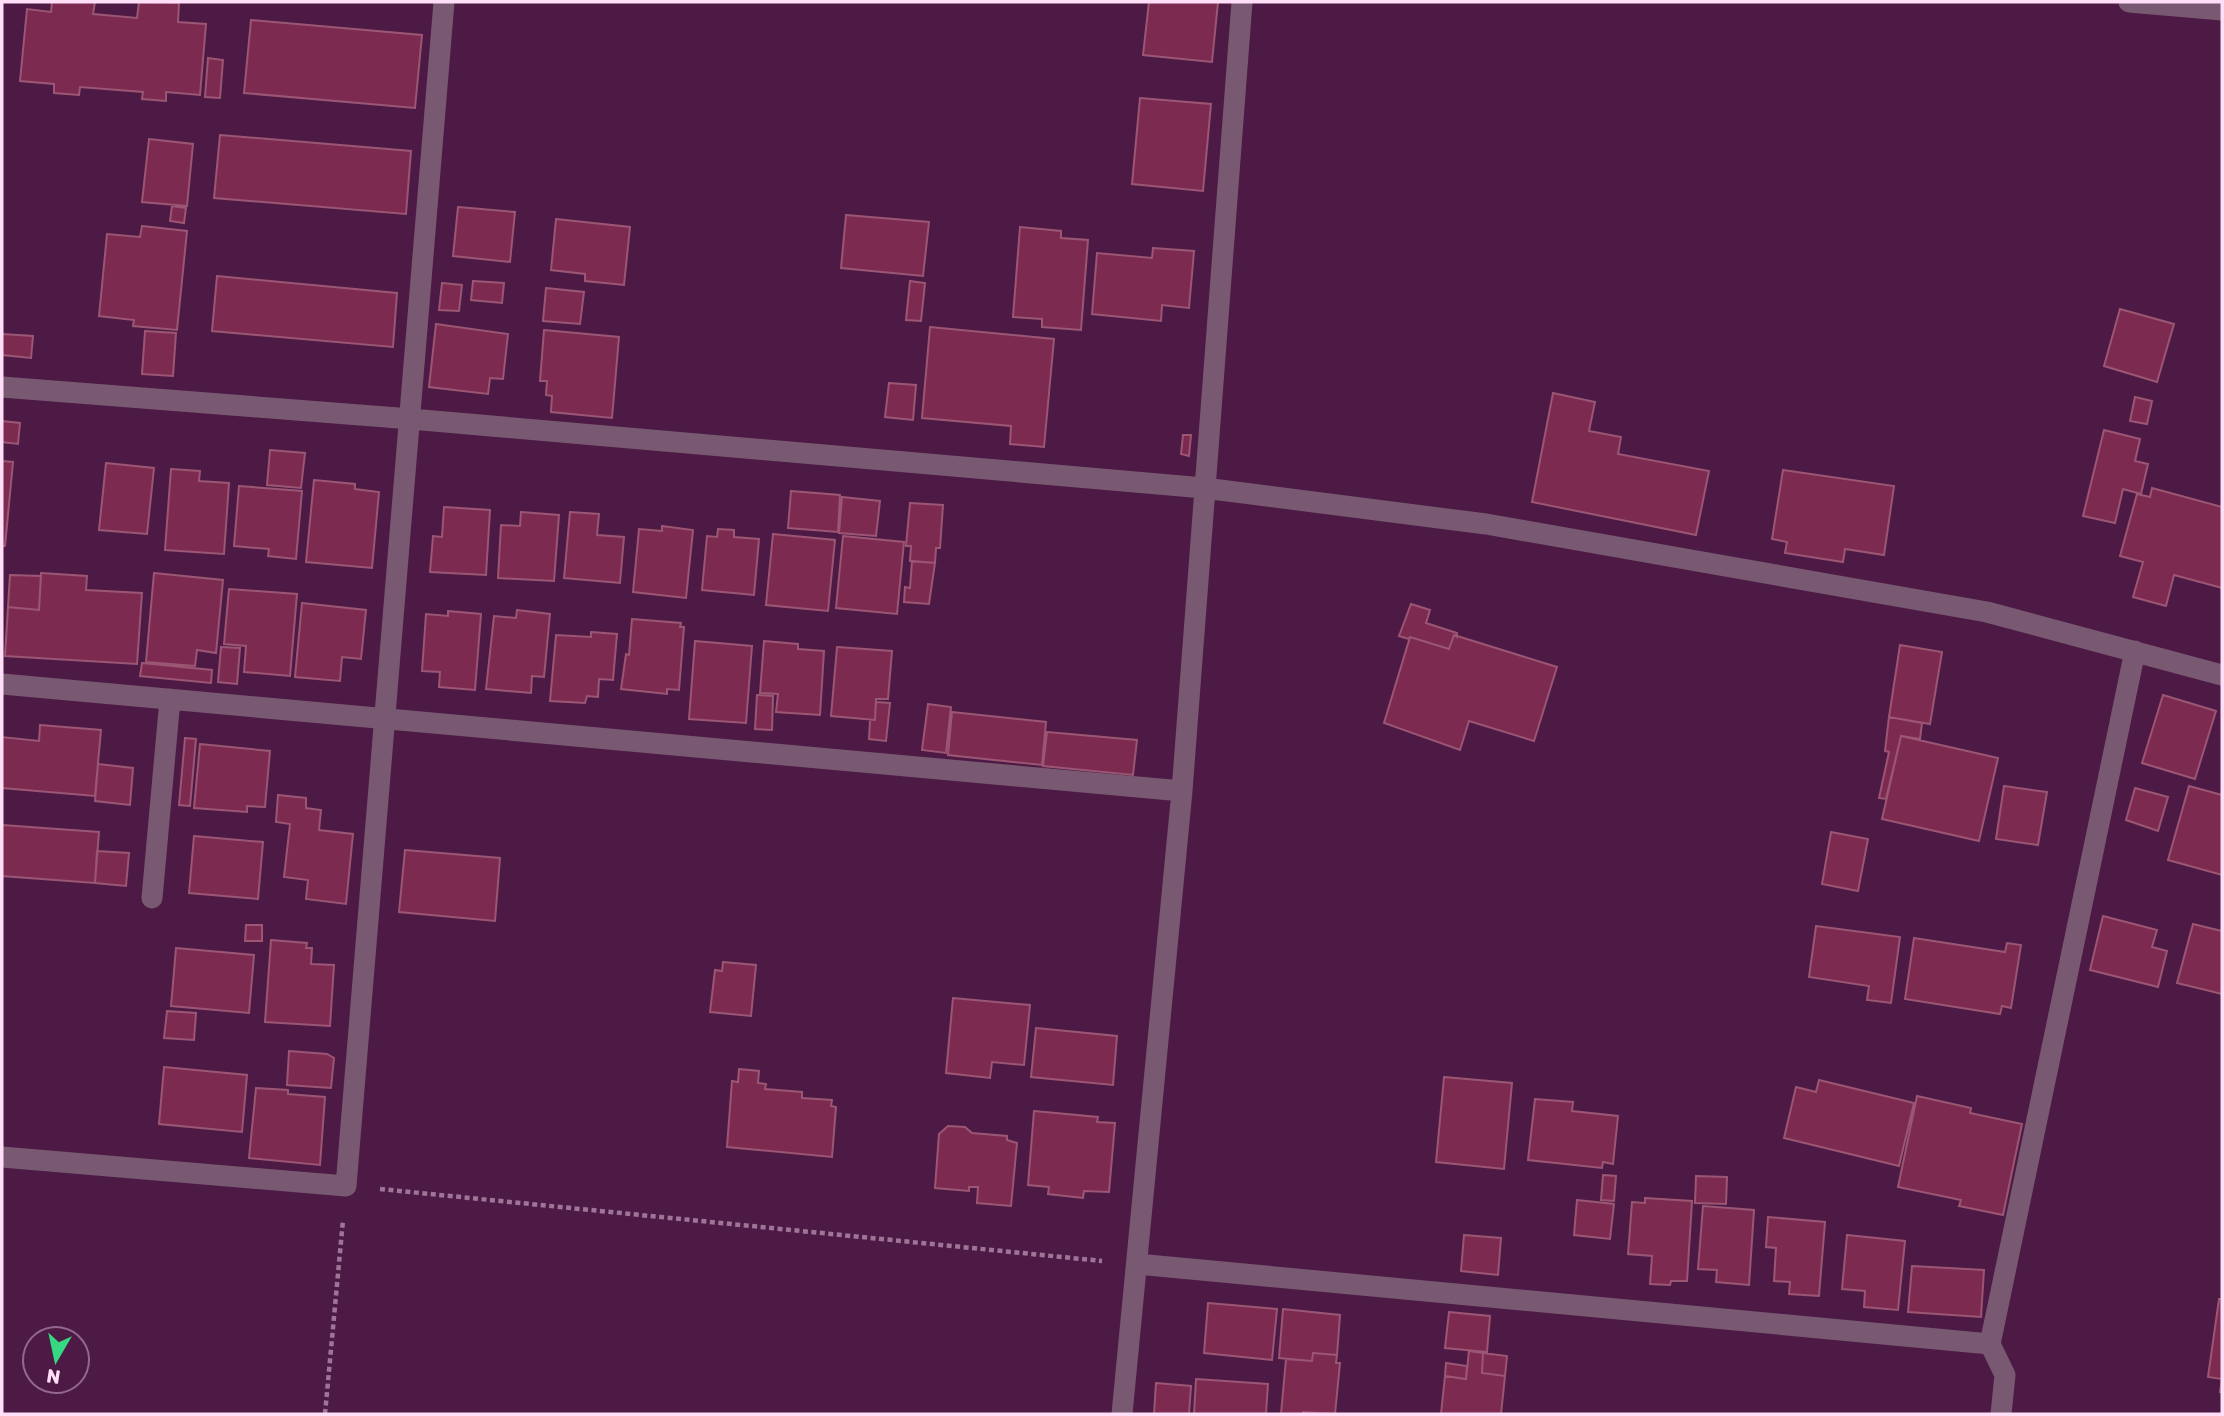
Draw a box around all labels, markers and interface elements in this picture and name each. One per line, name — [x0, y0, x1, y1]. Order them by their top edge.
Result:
north arrow — [21, 1325, 91, 1395]
text: N — [45, 1364, 62, 1389]

